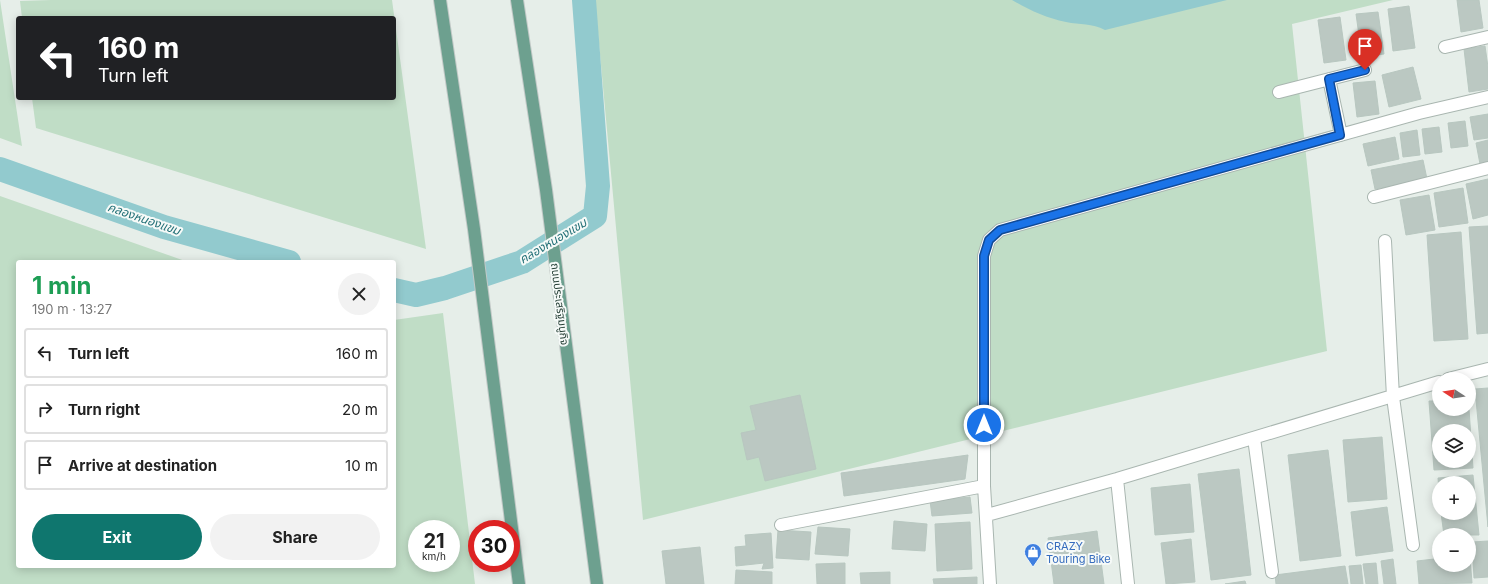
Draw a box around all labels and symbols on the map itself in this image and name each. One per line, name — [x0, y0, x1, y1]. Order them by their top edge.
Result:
pin — [1348, 29, 1382, 70]
water label: คลองหนองแขม — [106, 199, 184, 239]
water label: คลองหนองแขม — [516, 214, 591, 267]
street label: ถนนประเสริฐมนูกิจ — [548, 262, 572, 346]
north arrow — [1432, 372, 1476, 416]
position arrow — [963, 404, 1005, 446]
speed limit sign: 30 — [468, 520, 520, 572]
place label: CRAZY Touring Bike — [1046, 539, 1111, 566]
shop icon: CRAZY Touring Bike — [1023, 542, 1043, 567]

